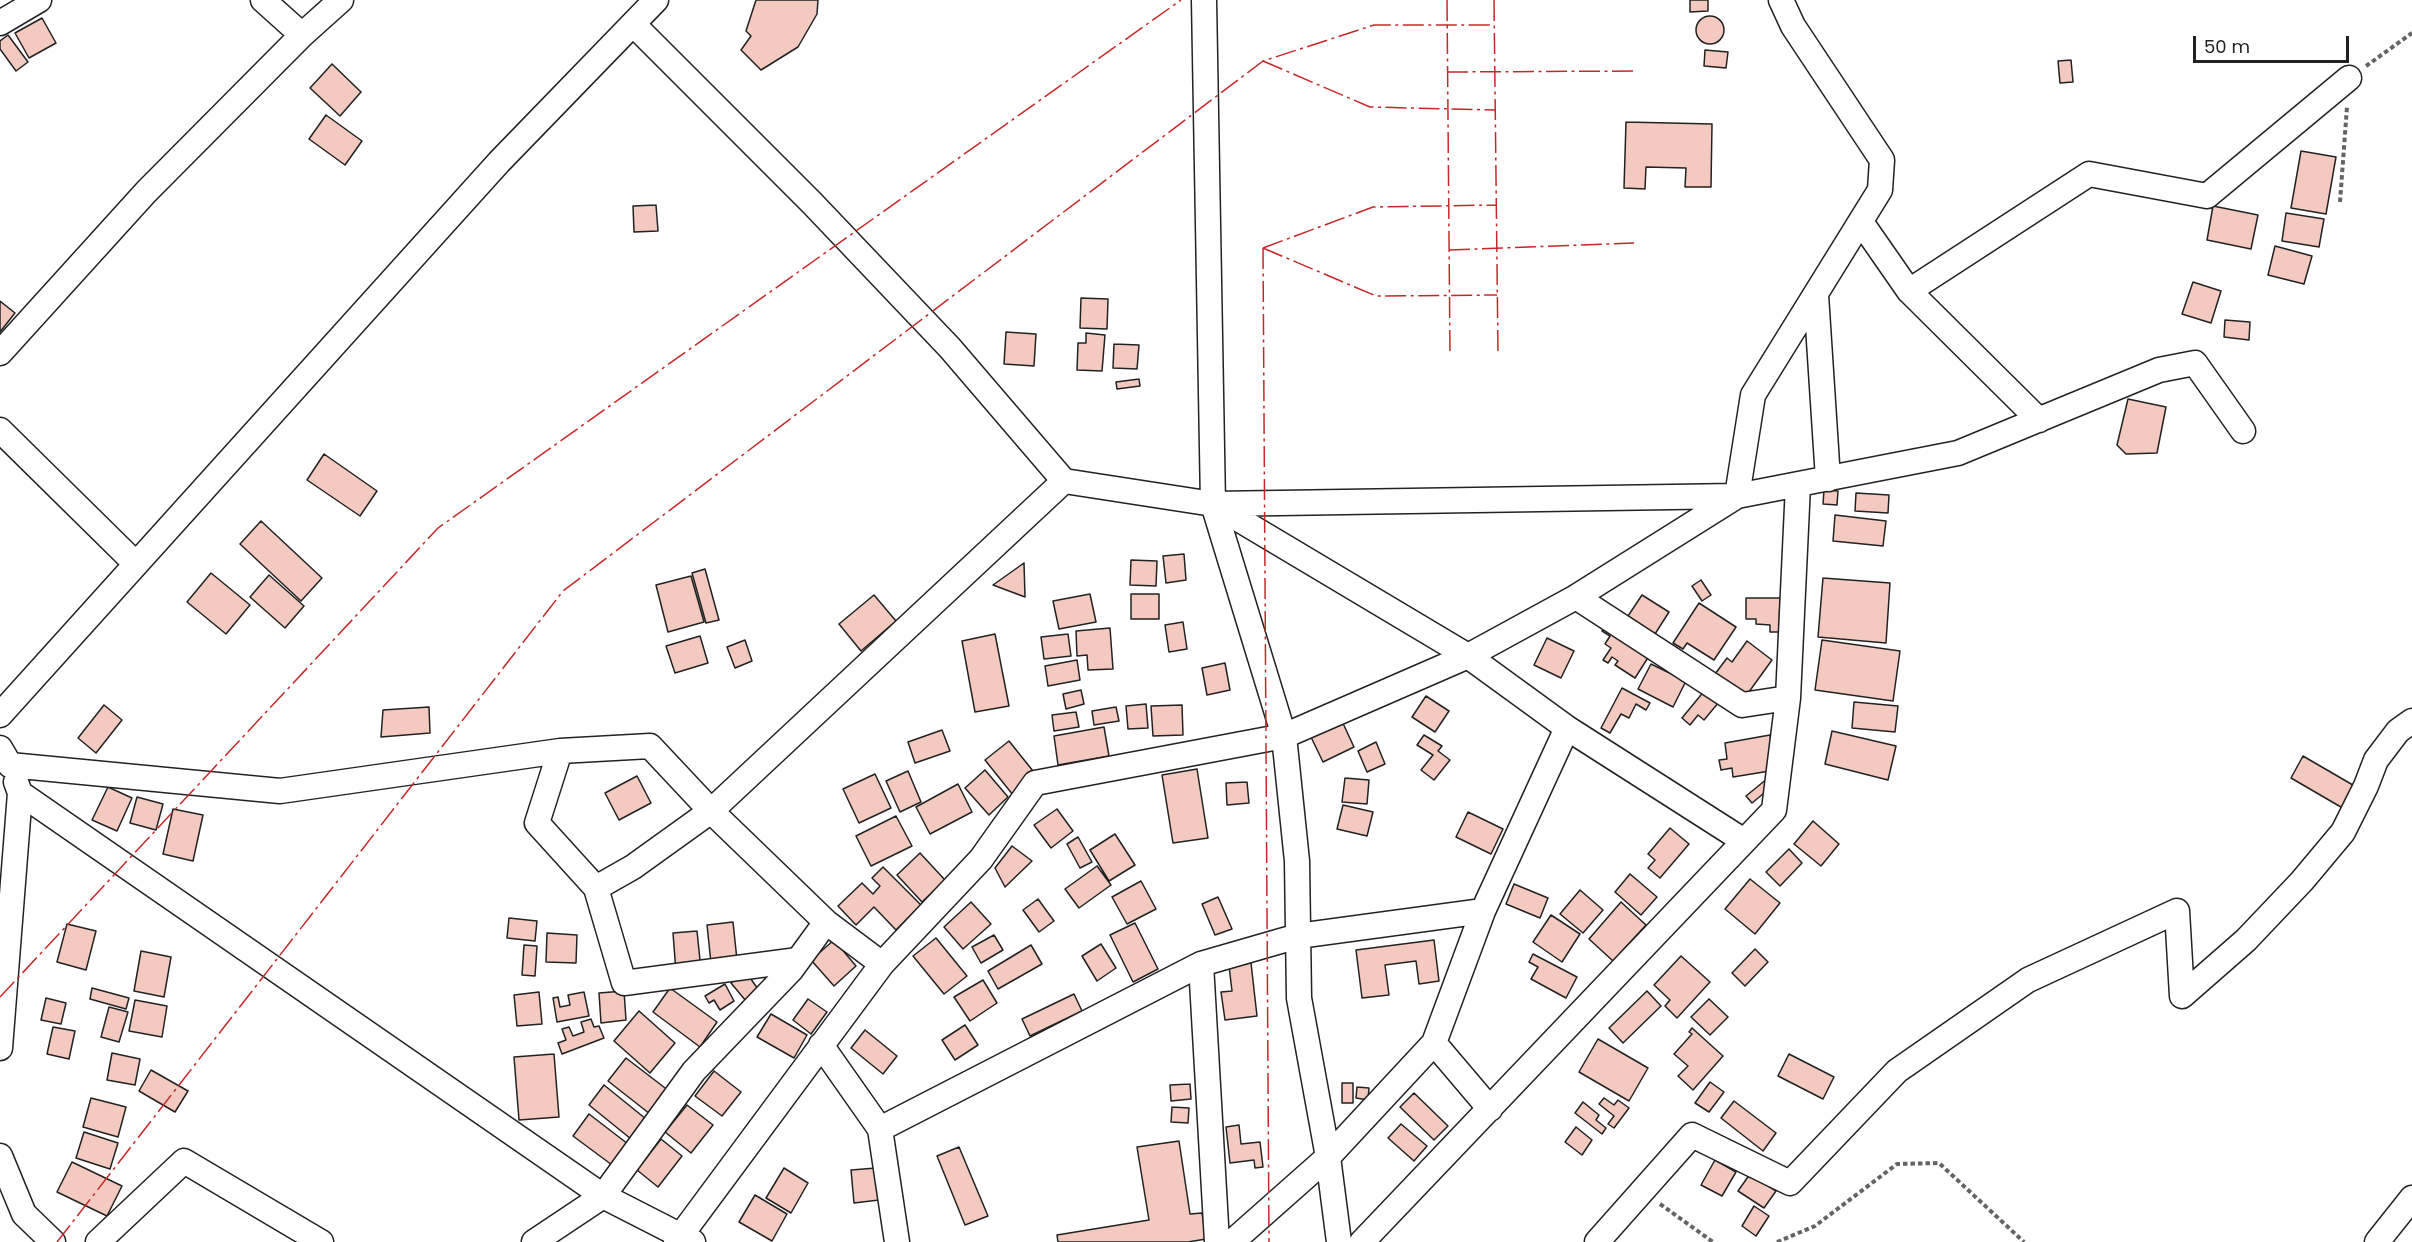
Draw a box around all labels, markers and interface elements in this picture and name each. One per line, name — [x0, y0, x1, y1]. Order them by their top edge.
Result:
scale bar — [2196, 24, 2352, 62]
text: 50 m — [2204, 34, 2250, 59]

